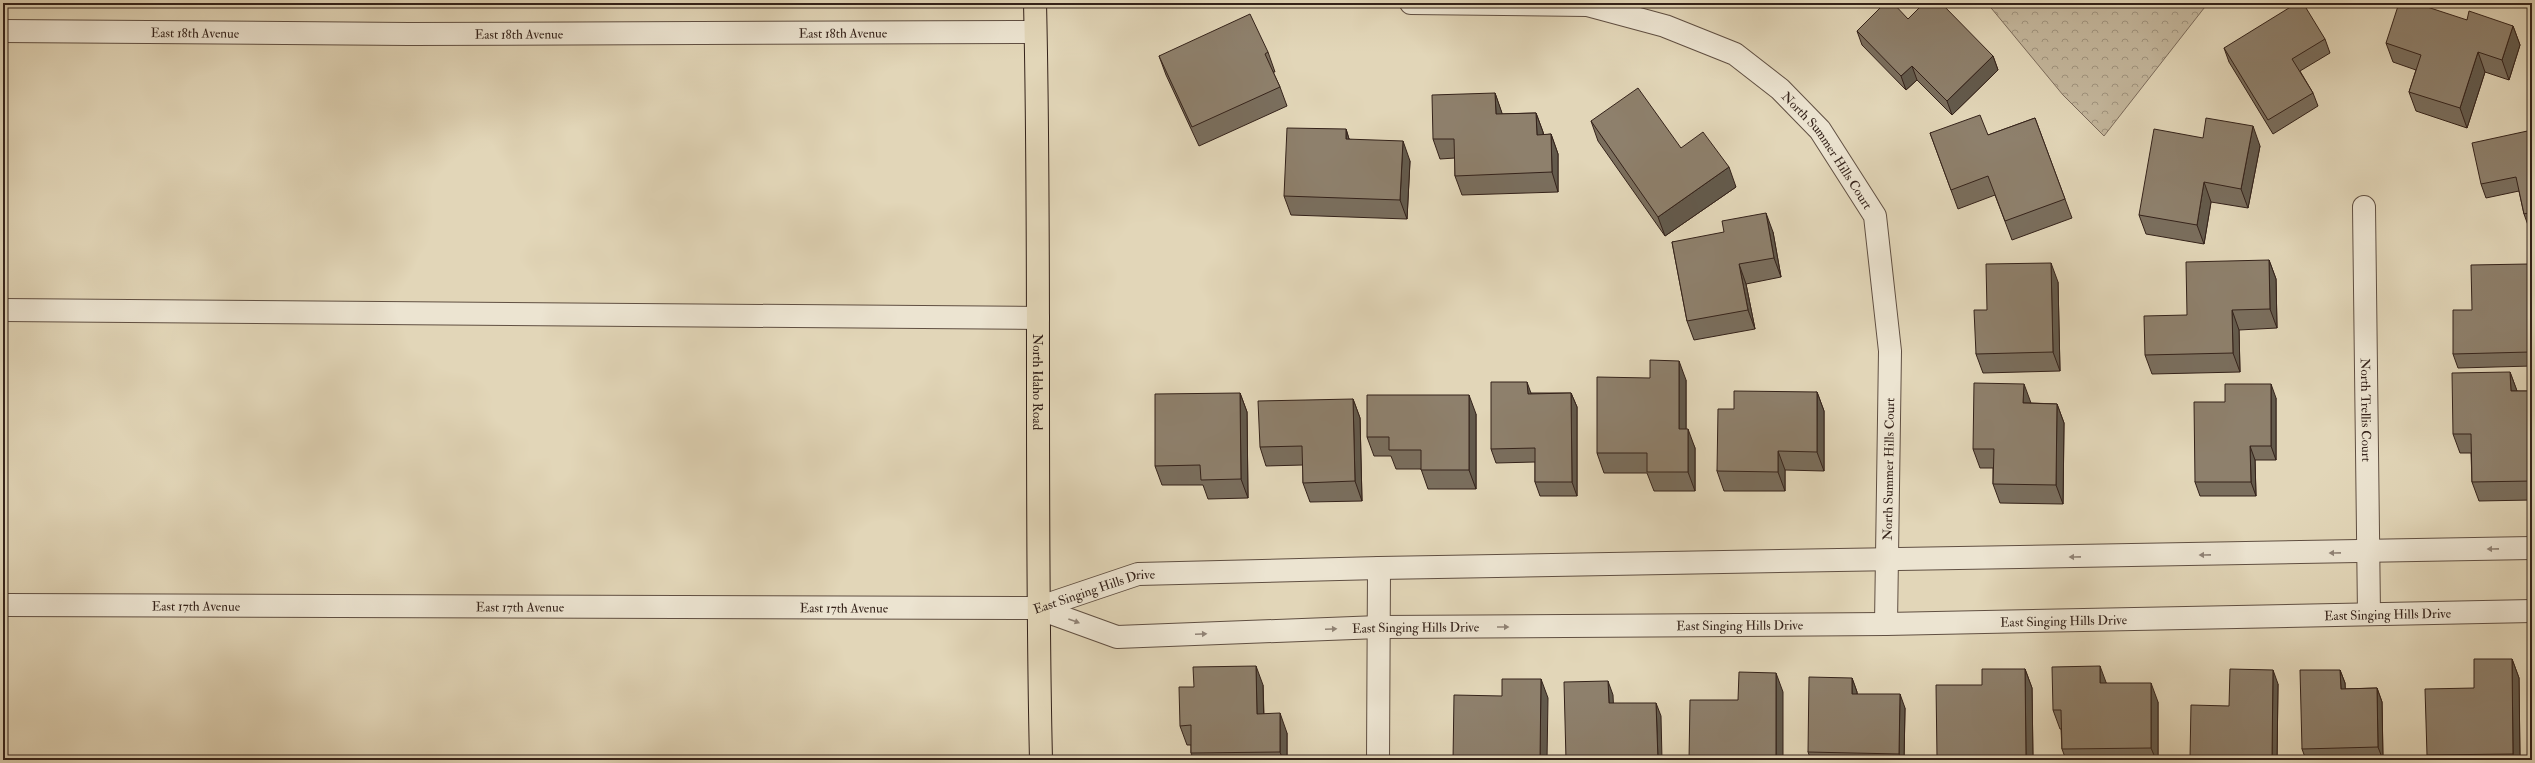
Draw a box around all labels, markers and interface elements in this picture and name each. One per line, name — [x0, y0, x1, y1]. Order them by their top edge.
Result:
street label: East 18th Avenue — [151, 25, 240, 42]
street label: East 18th Avenue — [799, 25, 888, 42]
street label: East 18th Avenue — [475, 27, 564, 43]
street label: North Summer Hills Court — [1778, 89, 1875, 212]
street label: North Idaho Road — [1029, 334, 1045, 431]
street label: North Trellis Court — [2357, 358, 2374, 462]
street label: North Summer Hills Court — [1880, 397, 1898, 541]
one-way arrow — [2486, 546, 2499, 552]
one-way arrow — [2328, 550, 2341, 556]
one-way arrow — [2198, 552, 2211, 558]
one-way arrow — [2068, 554, 2081, 560]
street label: East Singing Hills Drive — [1031, 567, 1156, 618]
street label: East 17th Avenue — [152, 598, 241, 615]
street label: East 17th Avenue — [476, 599, 565, 616]
street label: East 17th Avenue — [800, 600, 889, 617]
street label: East Singing Hills Drive — [2324, 606, 2452, 624]
street label: East Singing Hills Drive — [2000, 612, 2128, 631]
street label: East Singing Hills Drive — [1676, 617, 1804, 634]
one-way arrow — [1068, 619, 1080, 625]
street label: East Singing Hills Drive — [1352, 619, 1480, 637]
one-way arrow — [1497, 624, 1510, 630]
one-way arrow — [1325, 626, 1338, 632]
one-way arrow — [1195, 631, 1208, 637]

